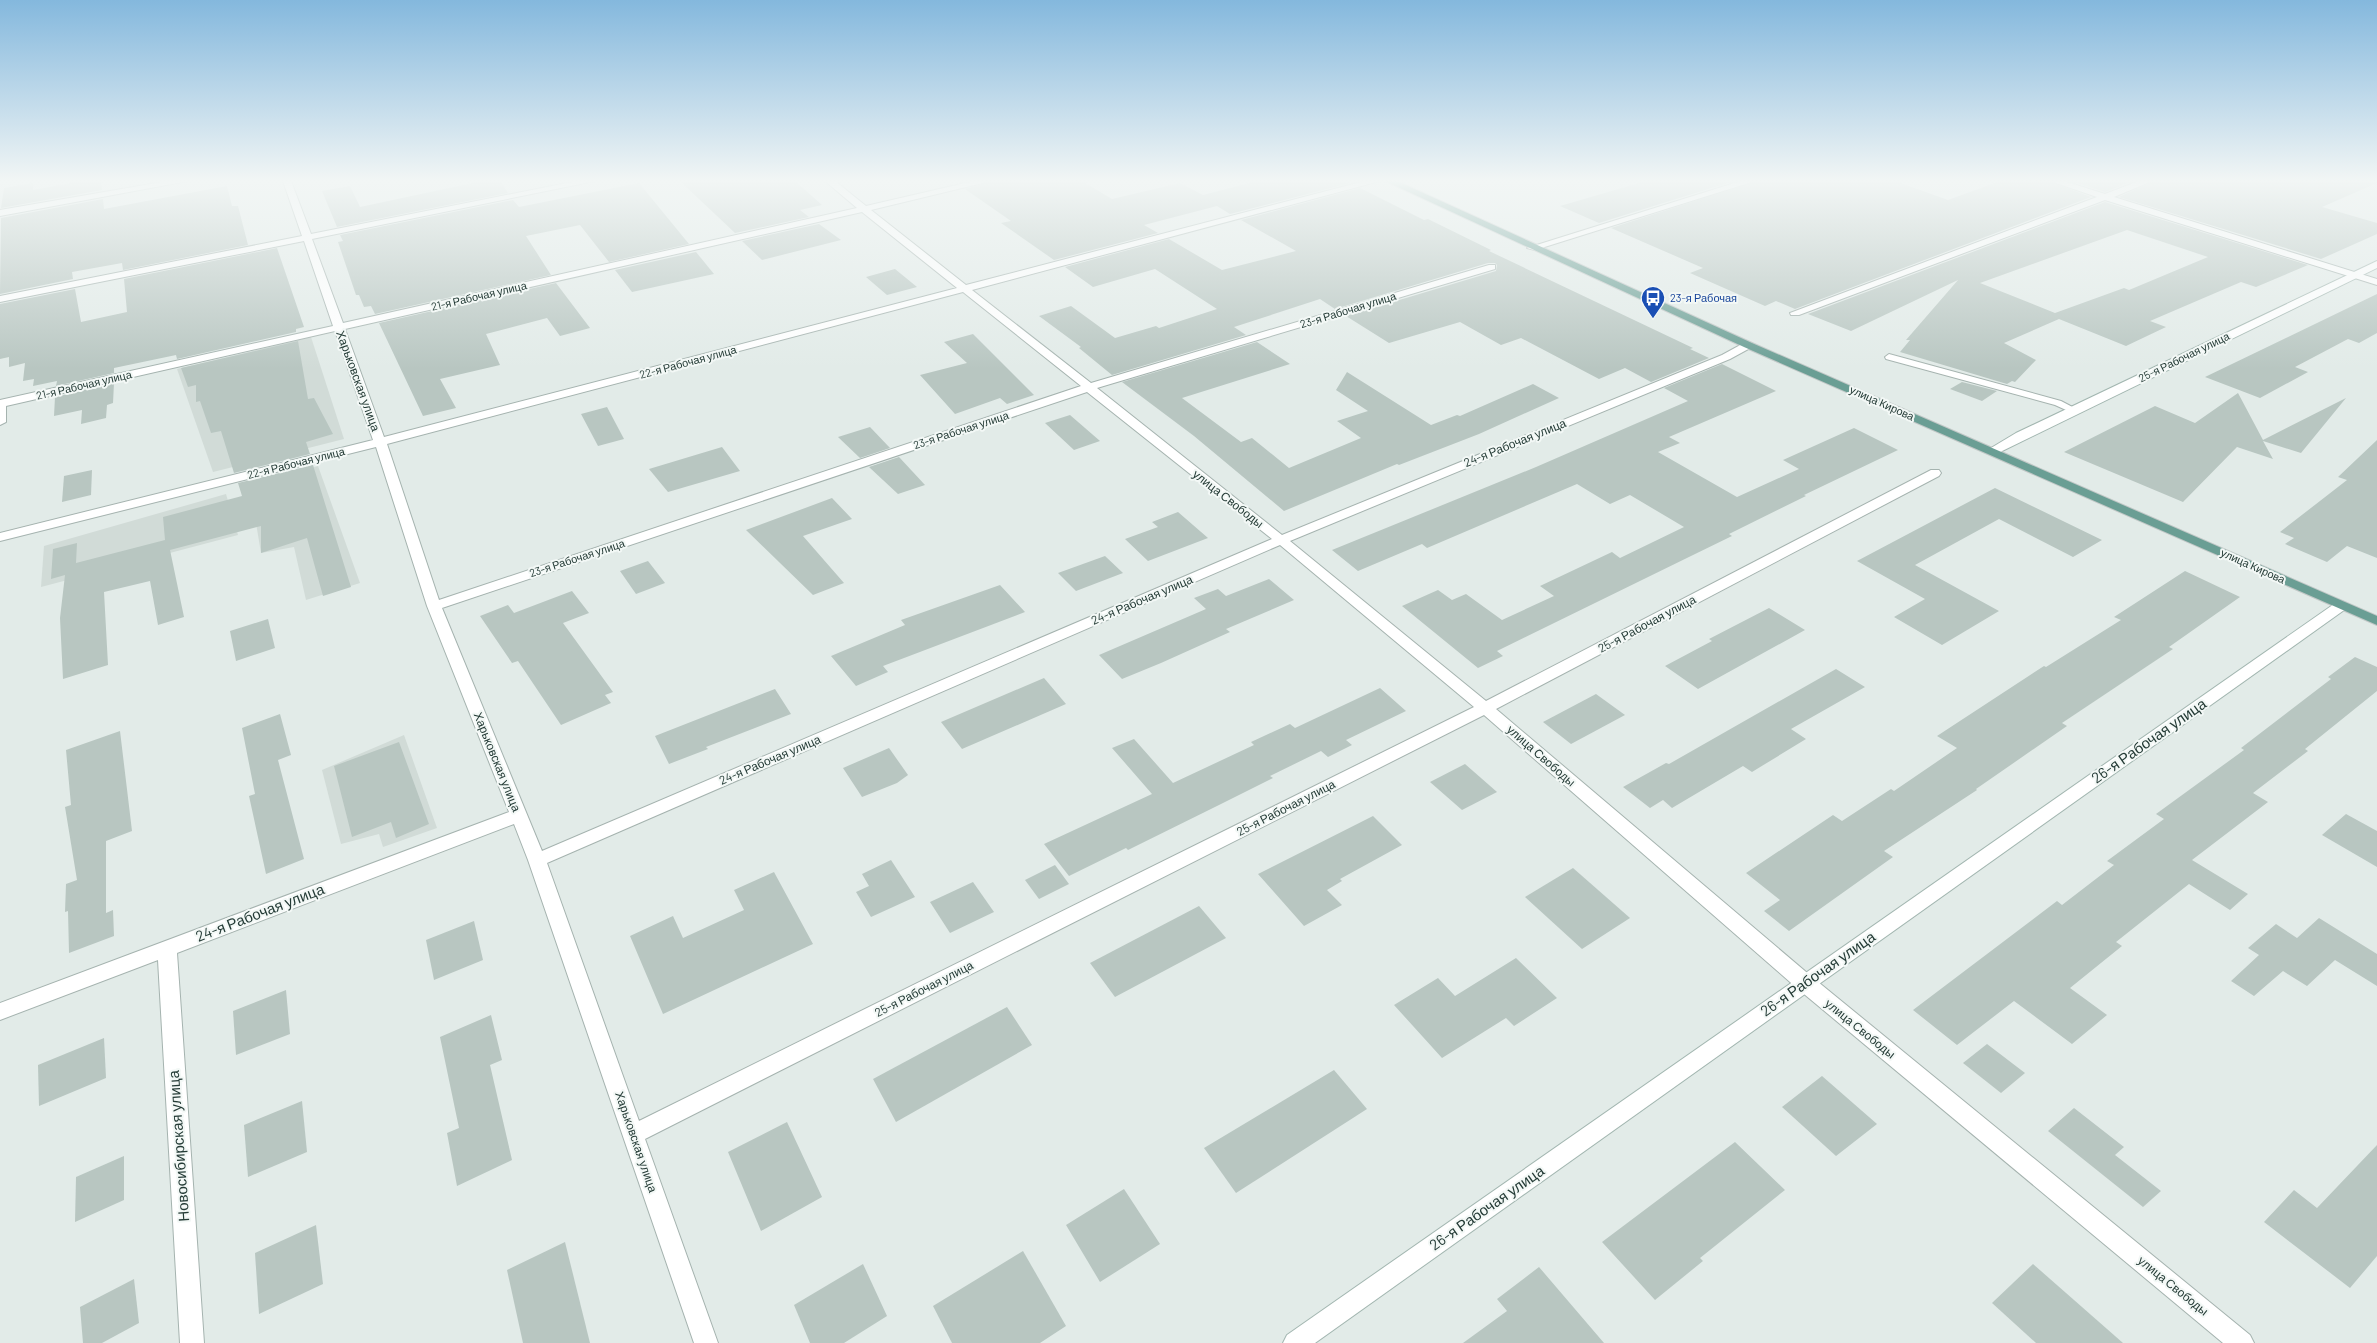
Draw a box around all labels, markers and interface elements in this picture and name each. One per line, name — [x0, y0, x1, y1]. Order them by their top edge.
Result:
street label: 21-я Рабочая улица — [430, 278, 529, 313]
bus stop icon: 23-я Рабочая — [1640, 285, 1666, 319]
street label: 23-я Рабочая улица — [1298, 289, 1398, 330]
place label: 23-я Рабочая — [1670, 291, 1737, 304]
street label: Харьковская улица — [333, 328, 384, 433]
street label: 25-я Рабочая улица — [2136, 329, 2232, 384]
street label: 22-я Рабочая улица — [638, 342, 739, 381]
street label: 21-я Рабочая улица — [35, 367, 134, 402]
street label: улица Кирова — [1848, 383, 1917, 423]
street label: 23-я Рабочая улица — [912, 408, 1011, 451]
street label: 24-я Рабочая улица — [1461, 415, 1568, 470]
street label: 22-я Рабочая улица — [246, 444, 347, 481]
street label: улица Свободы — [1190, 466, 1267, 531]
street label: 23-я Рабочая улица — [528, 536, 627, 579]
street label: улица Кирова — [2219, 546, 2288, 586]
street label: 24-я Рабочая улица — [1089, 571, 1195, 628]
street label: 25-я Рабочая улица — [1595, 591, 1699, 656]
street label: 26-я Рабочая улица — [2088, 693, 2210, 786]
street label: Харьковская улица — [471, 710, 524, 814]
street label: улица Свободы — [1504, 722, 1579, 789]
street label: 24-я Рабочая улица — [717, 731, 823, 788]
street label: 25-я Рабочая улица — [1234, 776, 1338, 839]
street label: 24-я Рабочая улица — [193, 879, 327, 945]
street label: 26-я Рабочая улица — [1757, 926, 1879, 1019]
street label: 25-я Рабочая улица — [872, 957, 976, 1020]
street label: улица Свободы — [1822, 996, 1898, 1061]
street label: Новосибирская улица — [164, 1069, 192, 1222]
street label: Харьковская улица — [612, 1089, 661, 1195]
street label: 26-я Рабочая улица — [1426, 1160, 1548, 1253]
street label: улица Свободы — [2135, 1253, 2211, 1318]

